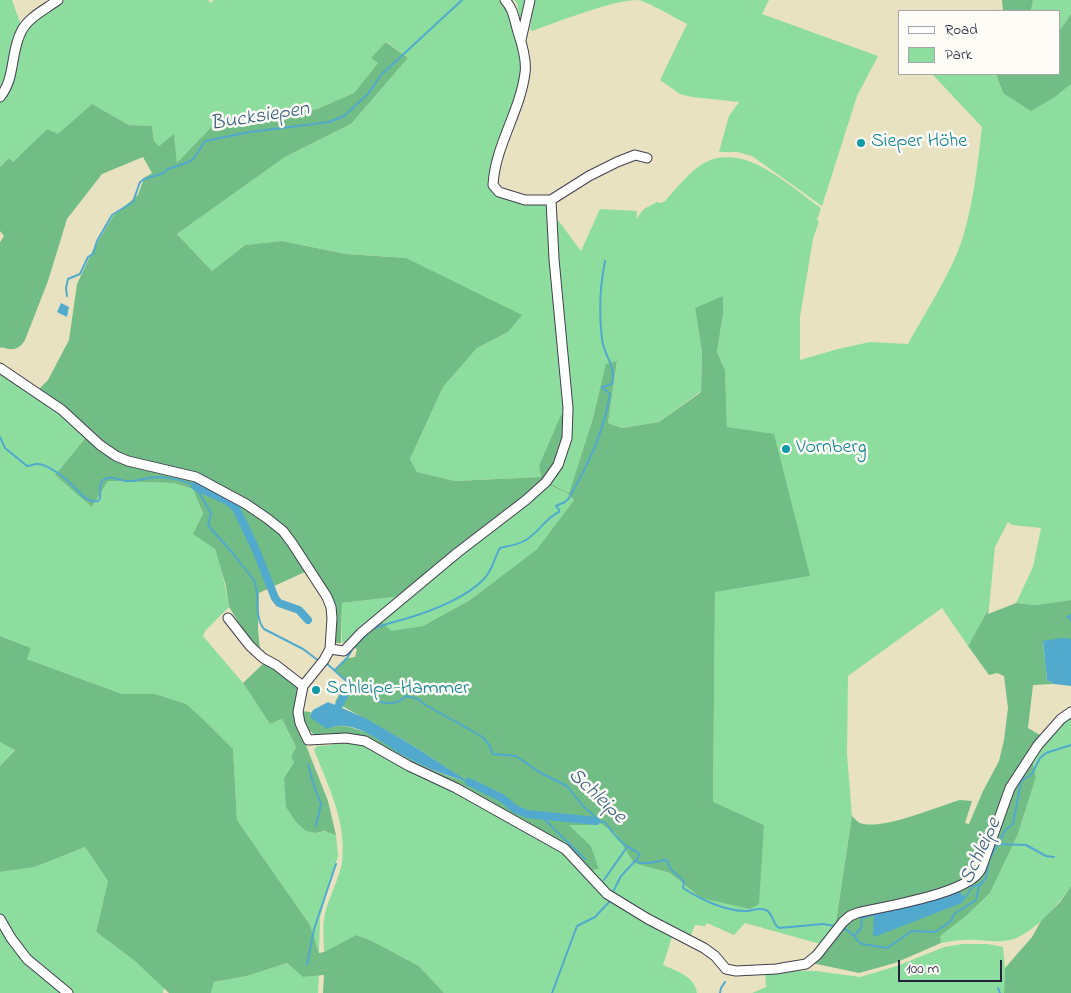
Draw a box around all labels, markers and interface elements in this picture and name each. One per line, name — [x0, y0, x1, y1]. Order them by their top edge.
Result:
legend — [898, 10, 1061, 75]
text: Road — [945, 19, 978, 41]
text: Park — [945, 44, 972, 66]
water label: Bucksiepen — [209, 98, 311, 138]
place label: Sieper Höhe — [871, 131, 967, 155]
marker: Sieper Höhe — [855, 137, 867, 149]
place label: Vornberg — [796, 437, 867, 461]
marker: Vornberg — [780, 443, 792, 455]
place label: Schleipe-Hammer — [326, 678, 469, 702]
marker: Schleipe-Hammer — [310, 684, 322, 696]
water label: Schleipe — [562, 764, 630, 830]
water label: Schleipe — [956, 815, 1008, 889]
scale bar — [901, 950, 1005, 982]
text: 100 m — [906, 958, 939, 980]

